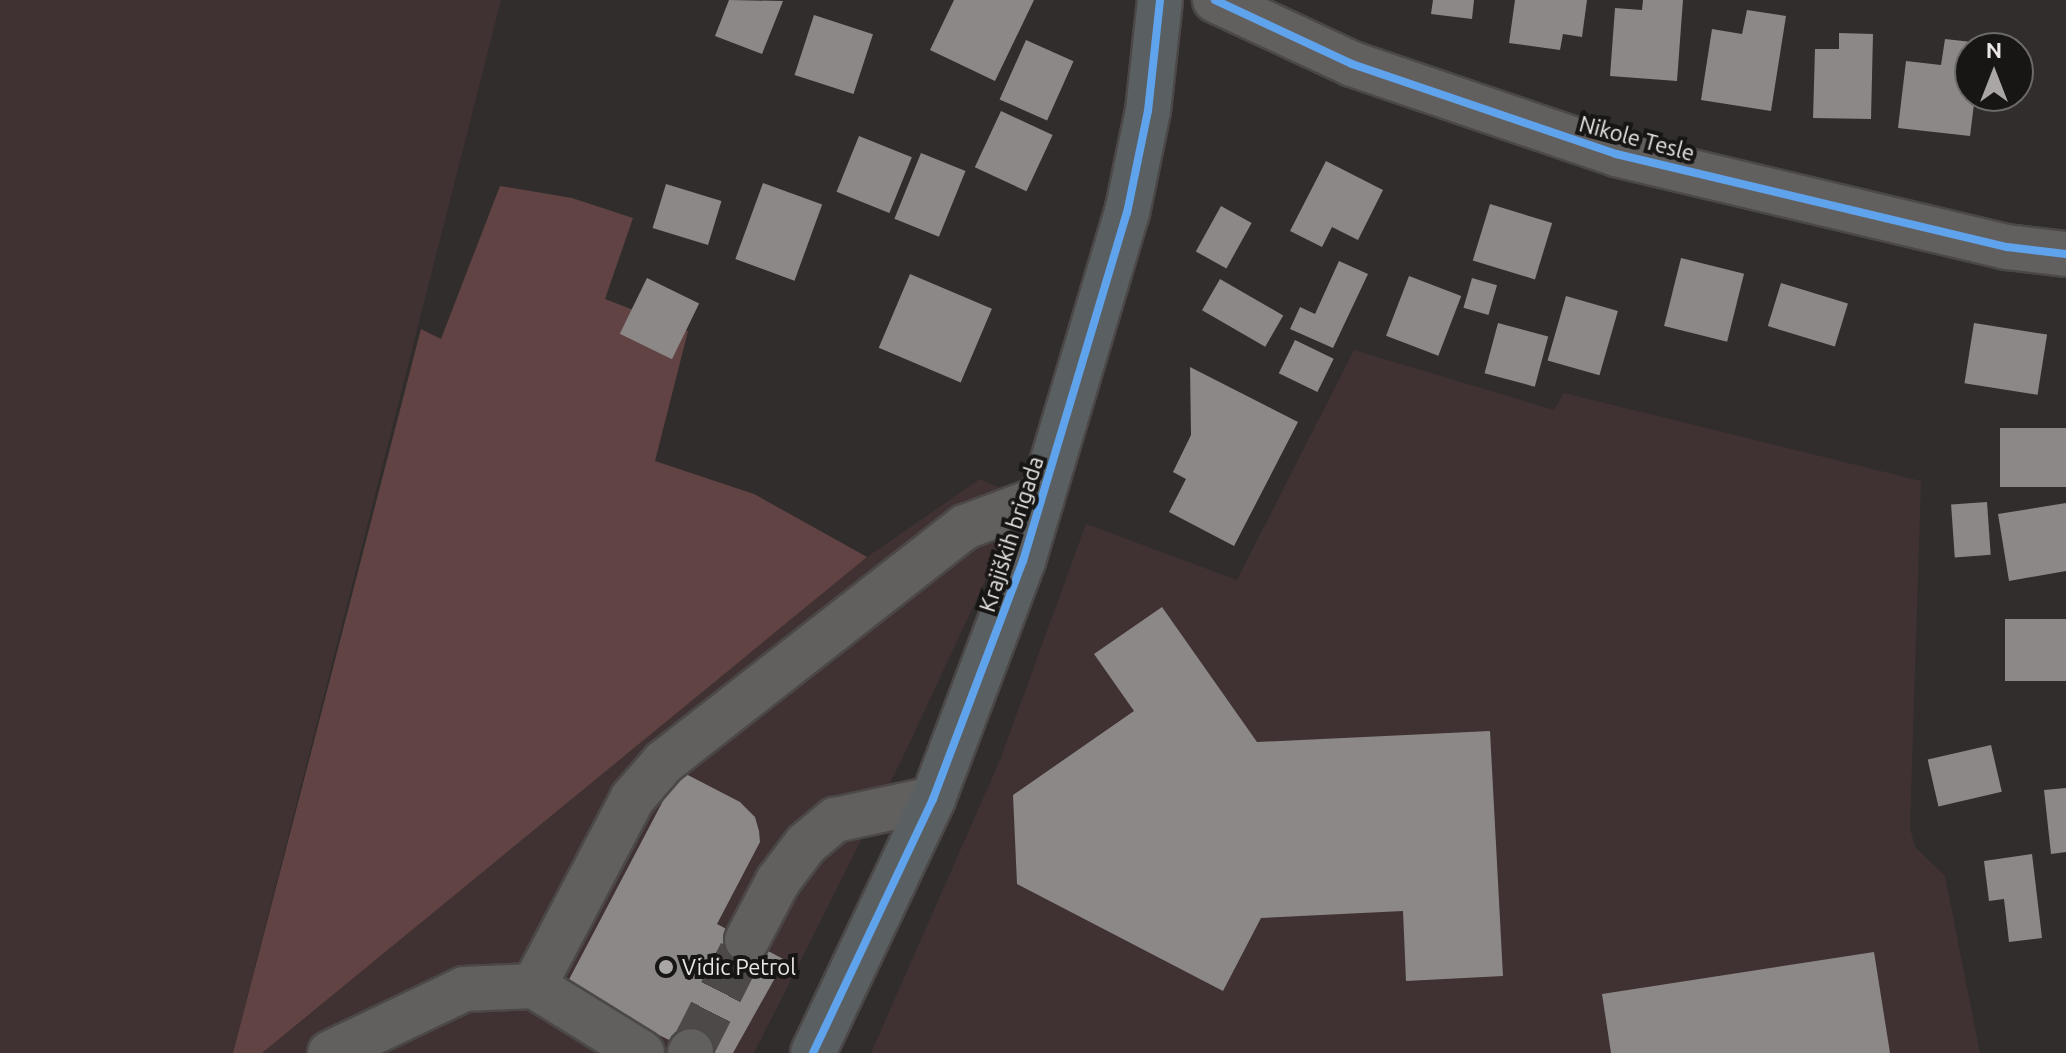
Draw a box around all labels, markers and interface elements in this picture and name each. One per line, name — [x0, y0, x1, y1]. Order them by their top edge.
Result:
north arrow — [1954, 32, 2034, 112]
text: N — [1986, 37, 2002, 62]
street label: Nikole Tesle — [1576, 110, 1698, 166]
street label: Krajiških brigada — [973, 453, 1049, 615]
place label: Vidic Petrol — [682, 954, 796, 980]
marker: Vidic Petrol — [657, 958, 675, 976]

